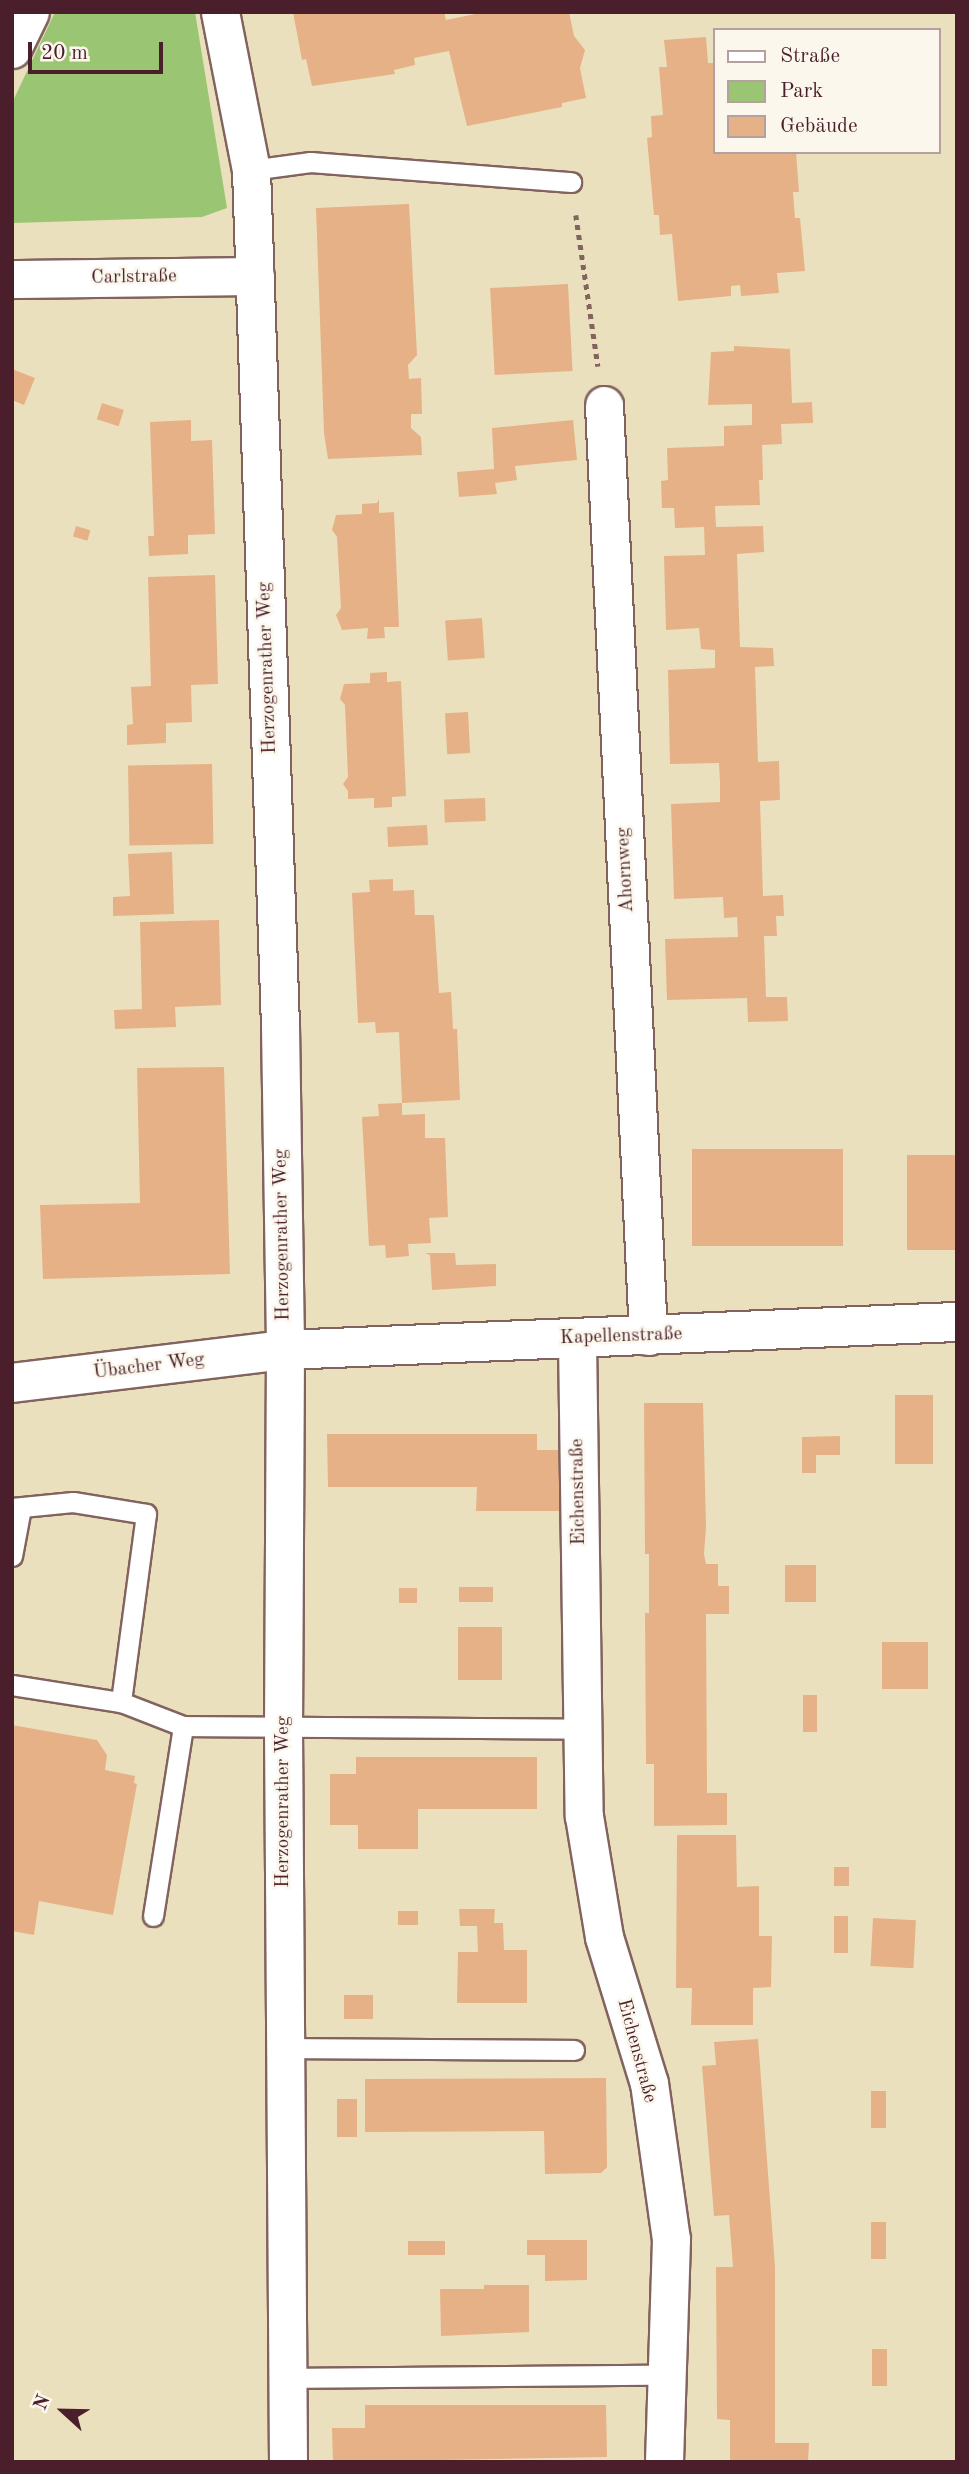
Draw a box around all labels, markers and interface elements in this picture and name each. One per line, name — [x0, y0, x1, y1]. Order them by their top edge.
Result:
scale bar — [32, 28, 166, 72]
legend — [713, 28, 941, 154]
text: 20 m — [41, 43, 88, 64]
text: Straße — [780, 46, 840, 67]
text: Park — [780, 81, 823, 102]
text: Gebäude — [780, 116, 858, 137]
street label: Carlstraße — [91, 266, 177, 290]
street label: Herzogenrather Weg — [254, 582, 282, 754]
street label: Ahornweg — [612, 827, 640, 913]
street label: Herzogenrather Weg — [270, 1149, 296, 1321]
street label: Kapellenstraße — [559, 1323, 683, 1351]
street label: Übacher Weg — [92, 1349, 206, 1385]
street label: Eichenstraße — [567, 1438, 591, 1546]
street label: Herzogenrather Weg — [273, 1716, 295, 1888]
street label: Eichenstraße — [611, 1997, 661, 2105]
north arrow — [28, 2376, 98, 2446]
text: N — [32, 2393, 55, 2413]

